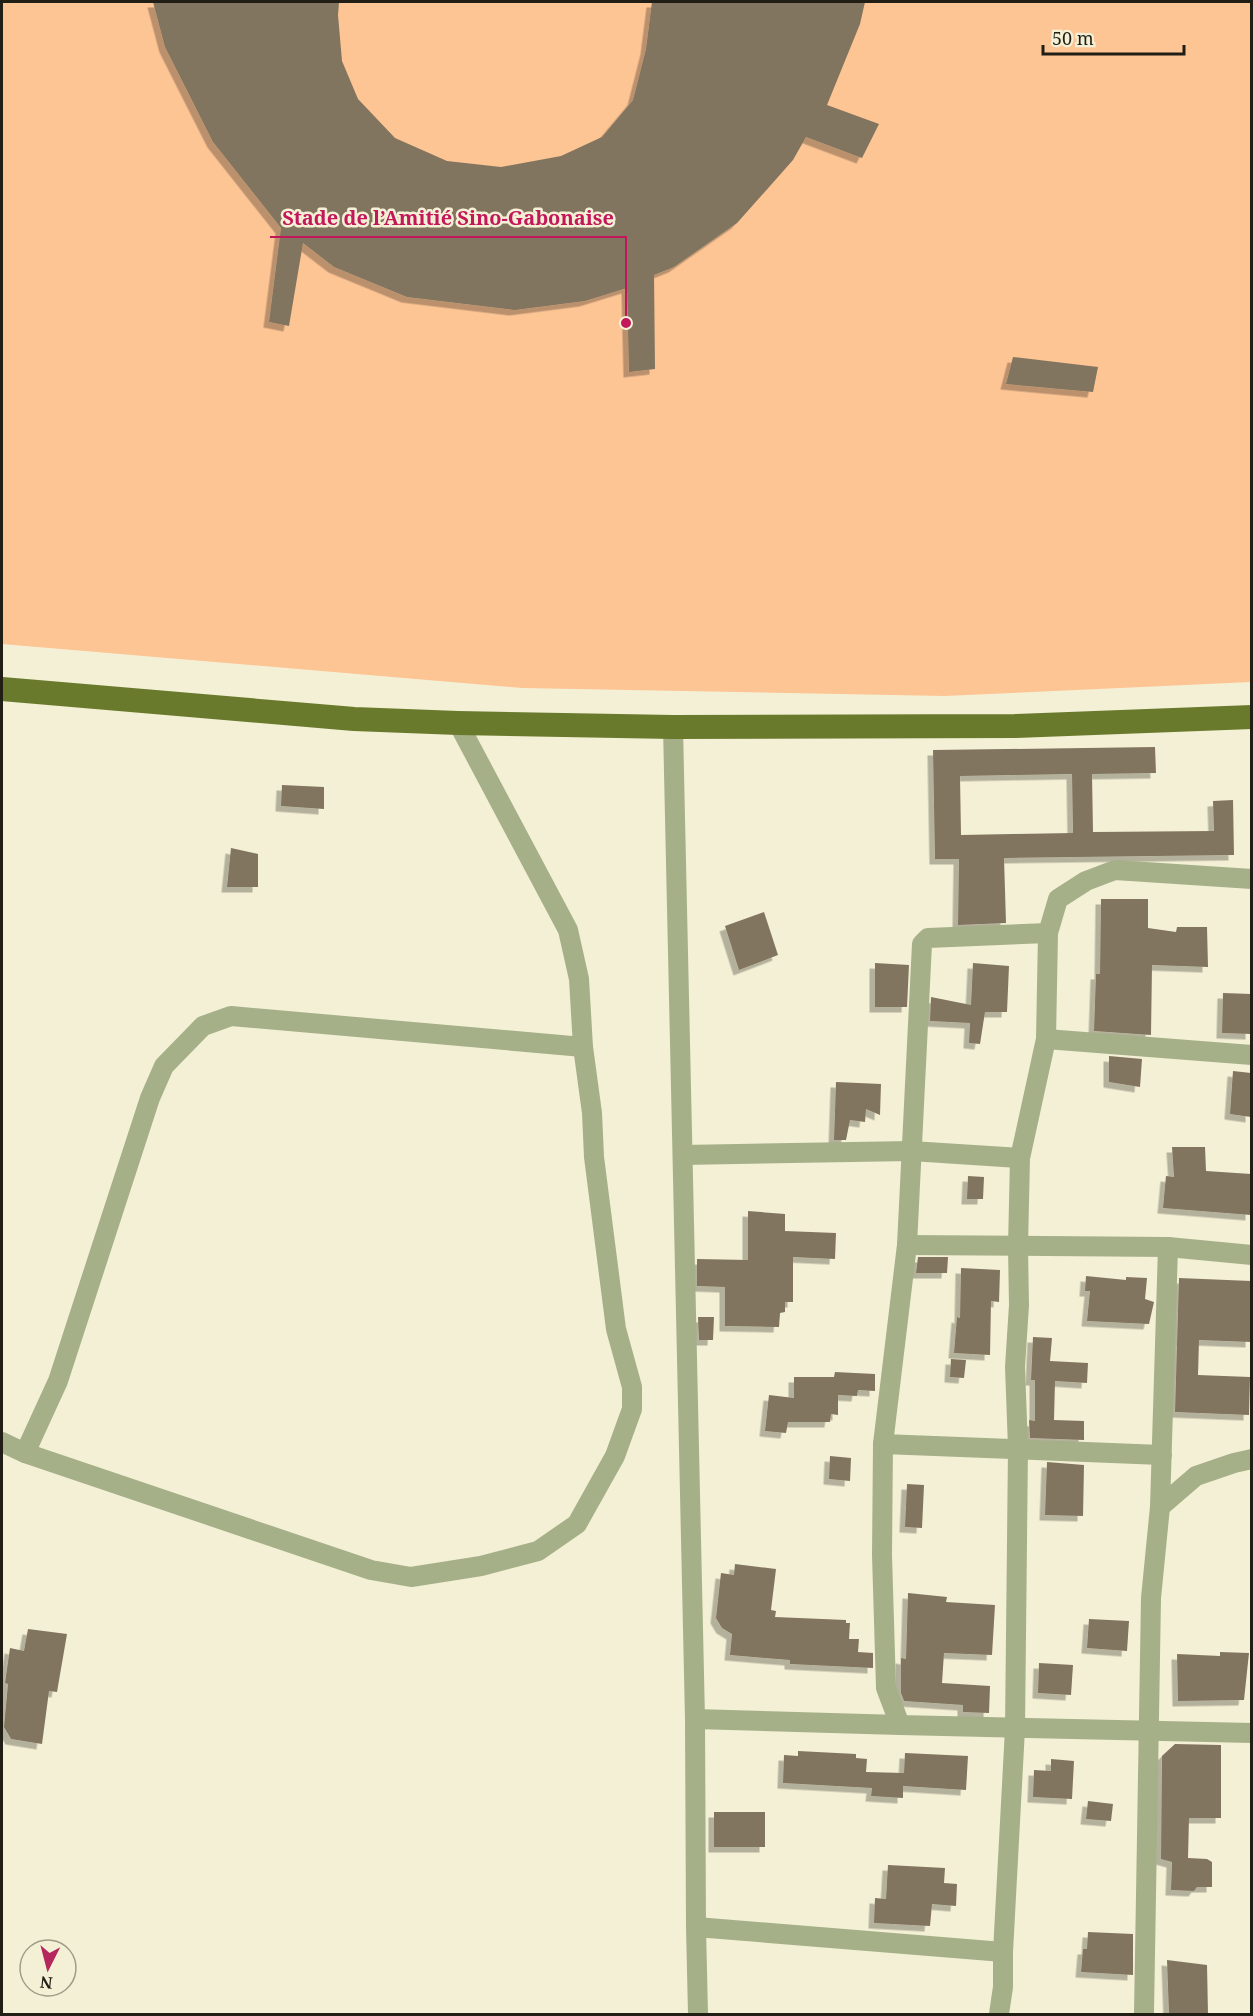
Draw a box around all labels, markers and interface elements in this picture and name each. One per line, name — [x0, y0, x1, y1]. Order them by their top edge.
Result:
scale bar — [1043, 18, 1184, 56]
text: 50 m — [1052, 26, 1094, 50]
callout: Stade de l’Amitié Sino-Gabonaise — [270, 199, 626, 237]
text: Stade de l’Amitié Sino-Gabonaise — [282, 204, 614, 231]
north arrow — [18, 1938, 78, 1998]
text: N — [39, 1971, 54, 1995]

